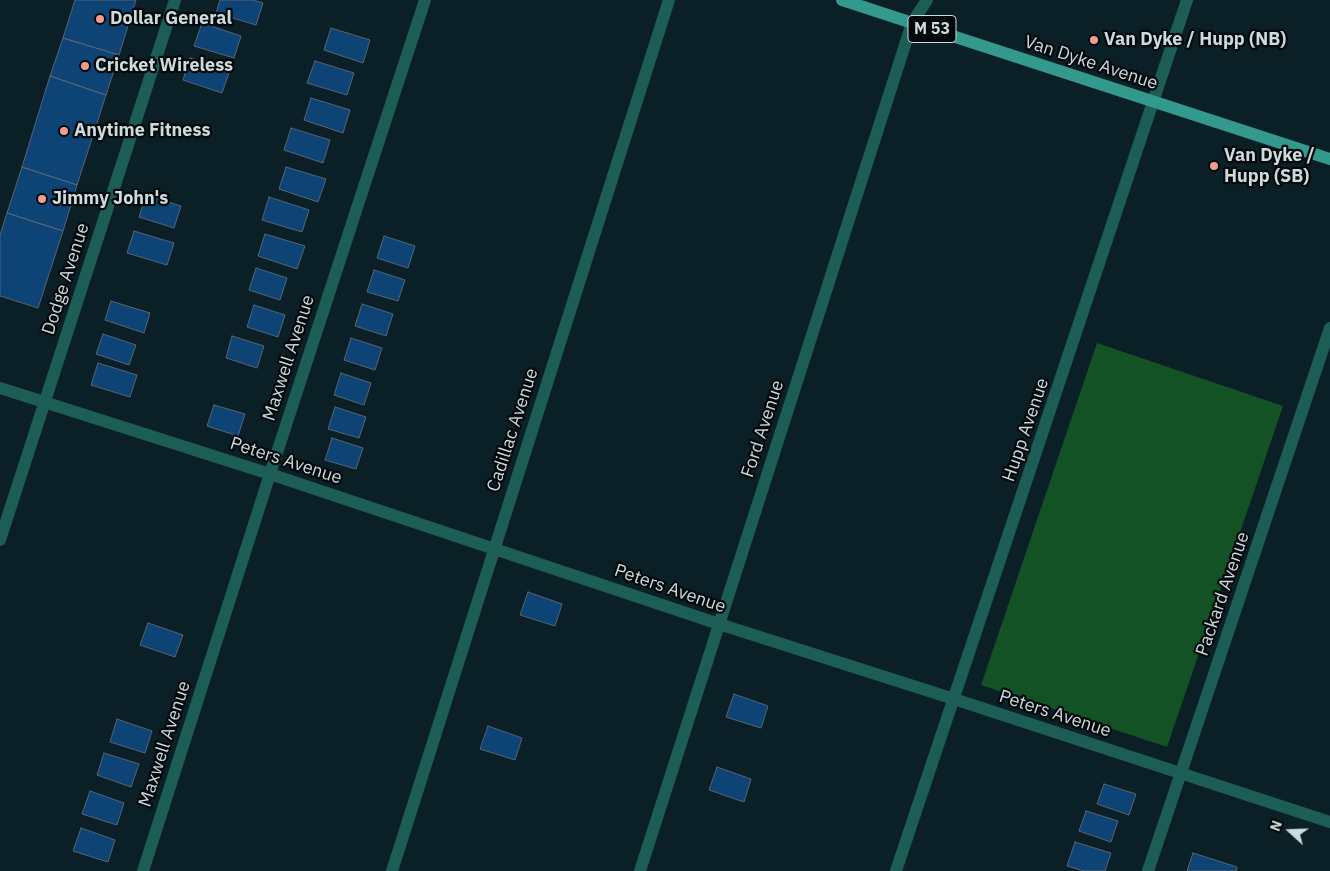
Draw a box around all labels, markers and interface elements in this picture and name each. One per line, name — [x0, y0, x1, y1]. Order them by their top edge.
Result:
place label: Dollar General — [110, 8, 232, 30]
marker: Dollar General — [94, 13, 106, 25]
road number: M 53 — [908, 15, 956, 42]
place label: Van Dyke / Hupp (NB) — [1104, 29, 1286, 51]
street label: Van Dyke Avenue — [1022, 31, 1160, 95]
marker: Van Dyke / Hupp (NB) — [1088, 34, 1100, 46]
place label: Cricket Wireless — [95, 55, 233, 77]
marker: Cricket Wireless — [79, 60, 91, 72]
place label: Anytime Fitness — [74, 120, 210, 142]
marker: Anytime Fitness — [58, 125, 70, 137]
place label: Van Dyke / Hupp (SB) — [1224, 145, 1315, 188]
marker: Van Dyke / Hupp (SB) — [1208, 160, 1220, 172]
place label: Jimmy John's — [52, 188, 168, 210]
marker: Jimmy John's — [36, 193, 48, 205]
street label: Dodge Avenue — [38, 220, 94, 338]
street label: Maxwell Avenue — [258, 292, 320, 424]
street label: Cadillac Avenue — [483, 366, 543, 494]
street label: Hupp Avenue — [998, 375, 1054, 485]
street label: Ford Avenue — [737, 378, 789, 480]
street label: Peters Avenue — [227, 433, 345, 489]
street label: Packard Avenue — [1192, 529, 1254, 659]
street label: Peters Avenue — [612, 560, 728, 618]
street label: Maxwell Avenue — [134, 678, 196, 810]
street label: Peters Avenue — [996, 686, 1114, 742]
north arrow — [1265, 806, 1315, 856]
text: N — [1266, 818, 1286, 834]

